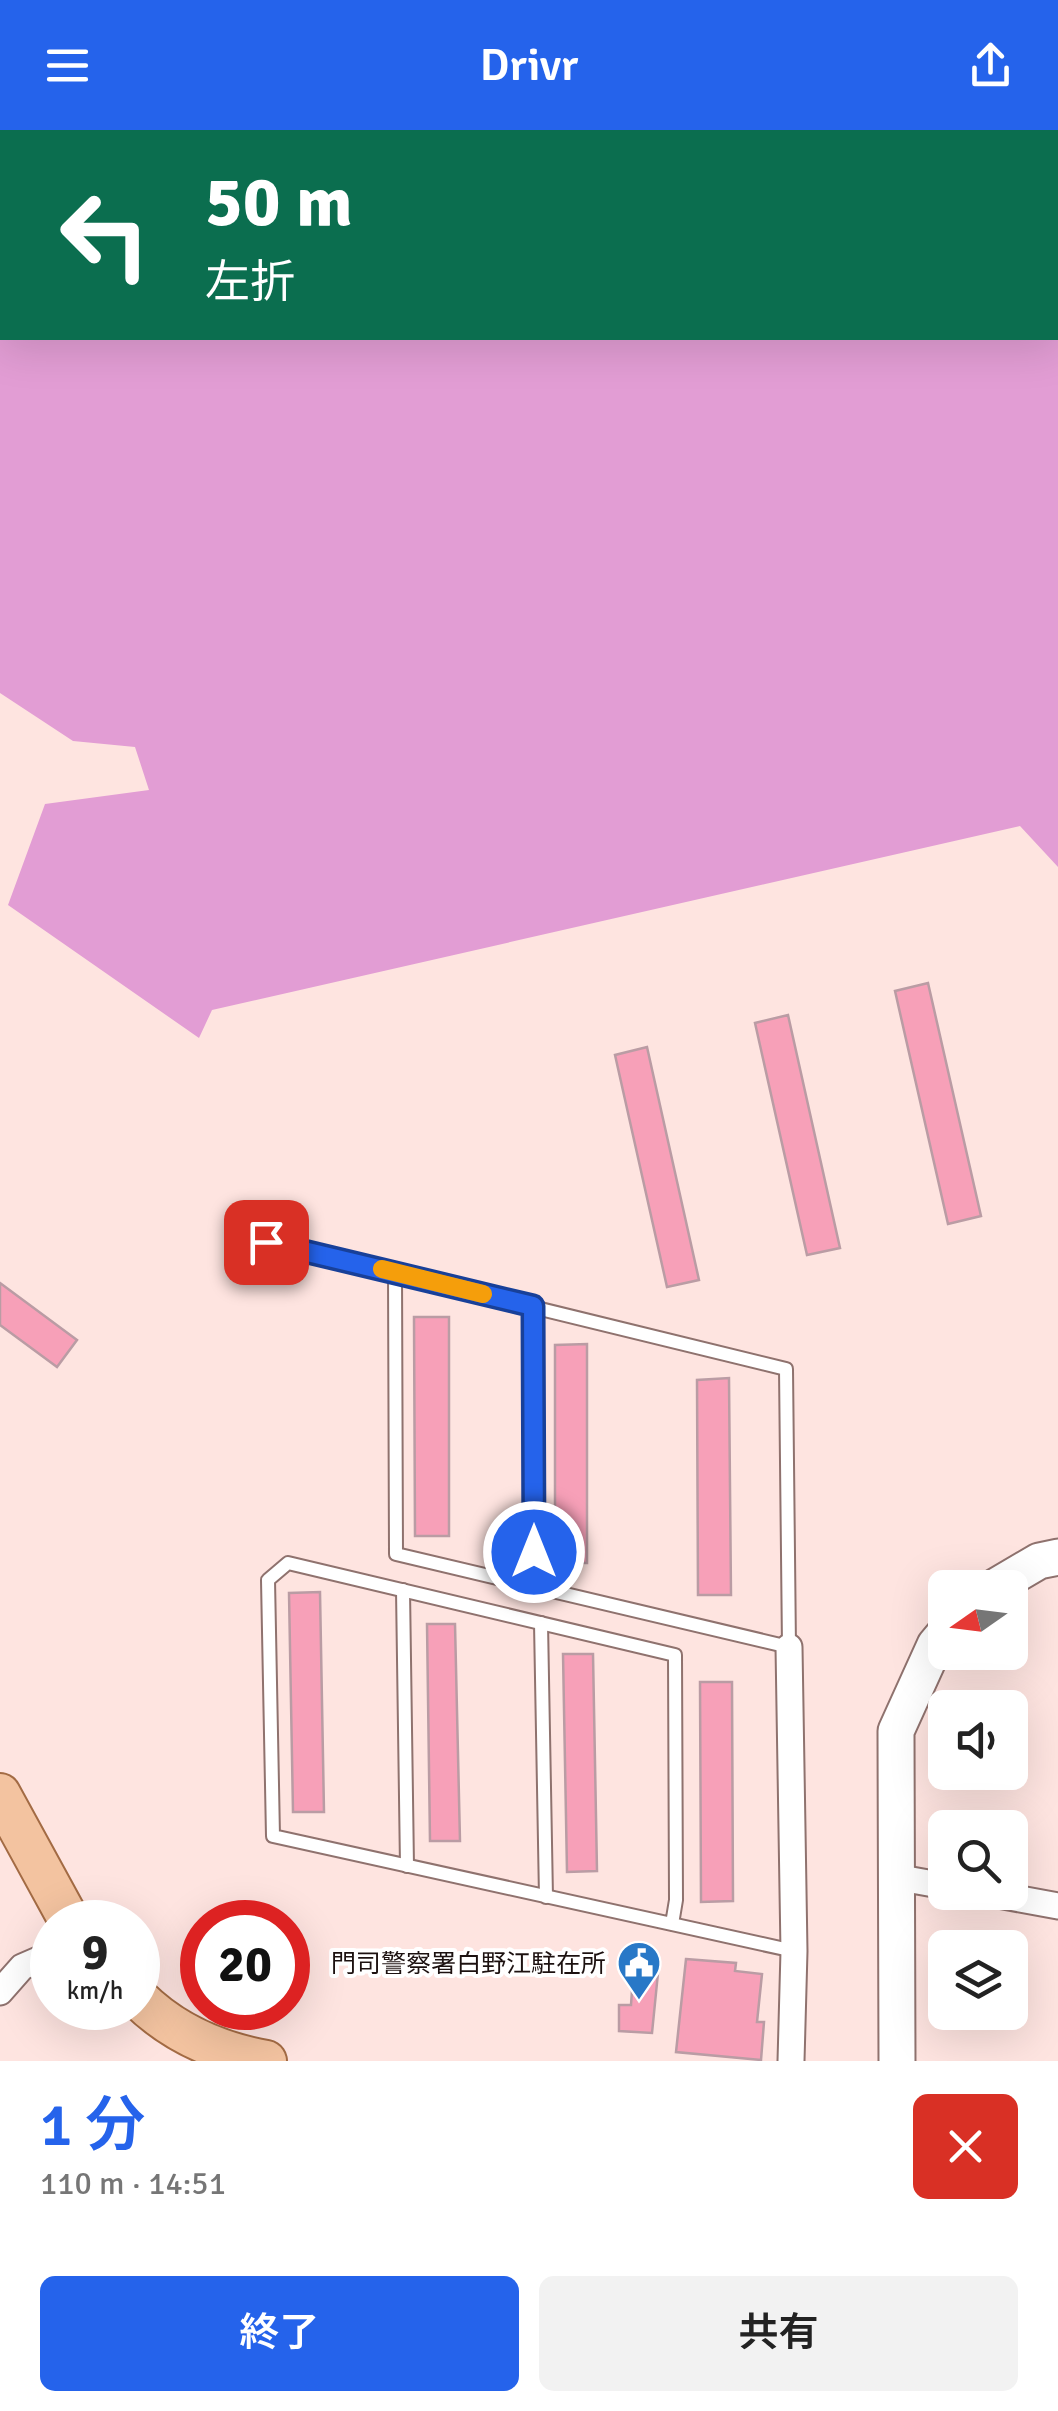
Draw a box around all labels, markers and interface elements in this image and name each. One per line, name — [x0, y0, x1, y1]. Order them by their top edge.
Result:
icon: menu — [40, 38, 95, 93]
text: Drivr — [480, 38, 578, 93]
icon: share — [963, 38, 1018, 93]
text: 50 m — [205, 159, 353, 245]
icon: left — [40, 170, 170, 300]
text: 左折 — [205, 255, 295, 310]
pin — [224, 1200, 309, 1285]
icon: arrive — [239, 1215, 294, 1270]
position arrow — [482, 1500, 586, 1604]
north arrow — [928, 1570, 1028, 1670]
map controls — [928, 1570, 1028, 2030]
button: sound — [928, 1690, 1028, 1790]
button: search — [928, 1810, 1028, 1910]
speed limit sign: 20 — [180, 1900, 310, 2030]
text: 9 — [81, 1922, 109, 1984]
button: layers — [928, 1930, 1028, 2030]
public building icon: 門司警察署白野江駐在所 — [616, 1940, 662, 2001]
place label: 門司警察署白野江駐在所 — [331, 1948, 606, 1979]
text: km/h — [67, 1975, 123, 2006]
text: 1 分 — [40, 2089, 146, 2163]
button: close — [913, 2094, 1018, 2199]
text: 110 m · 14:51 — [40, 2164, 226, 2203]
button: 終了 — [40, 2276, 519, 2391]
button: 共有 — [539, 2276, 1018, 2391]

